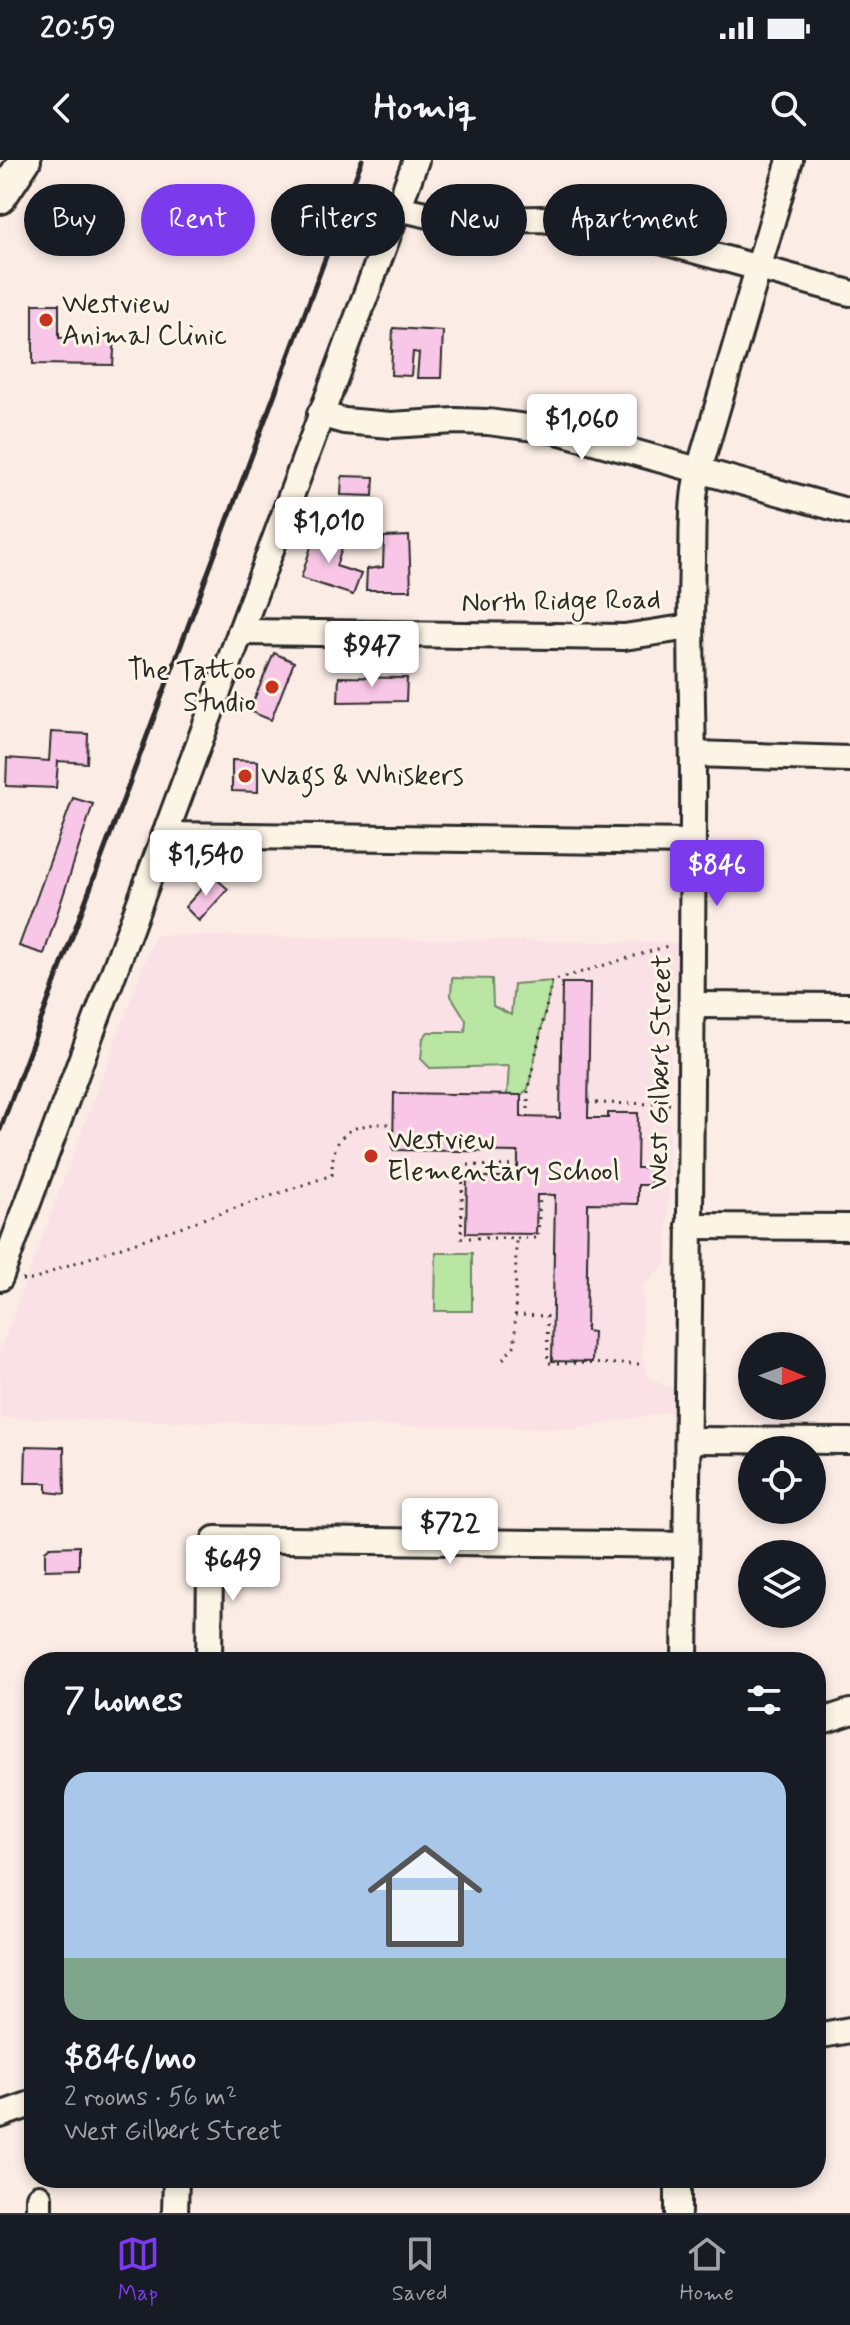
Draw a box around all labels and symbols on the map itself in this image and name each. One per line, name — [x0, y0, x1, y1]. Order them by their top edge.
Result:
place label: Westview Animal Clinic — [62, 286, 227, 355]
marker: Westview Animal Clinic — [37, 311, 55, 329]
pin: $1,060 — [517, 394, 647, 462]
pin: $1,010 — [264, 497, 394, 565]
street label: North Ridge Road — [461, 582, 661, 624]
pin: $947 — [325, 621, 419, 689]
place label: The Tattoo Studio — [127, 653, 256, 722]
marker: The Tattoo Studio — [263, 678, 281, 696]
place label: Wags & Whiskers — [261, 758, 464, 798]
marker: Wags & Whiskers — [236, 767, 254, 785]
pin: $1,540 — [141, 830, 271, 898]
pin: $846 — [670, 840, 764, 908]
street label: West Gilbert Street — [640, 954, 682, 1190]
place label: Westview Elementary School — [387, 1122, 620, 1191]
marker: Westview Elementary School — [362, 1147, 380, 1165]
north arrow — [738, 1332, 826, 1420]
pin: $722 — [403, 1498, 497, 1566]
pin: $649 — [186, 1535, 280, 1603]

